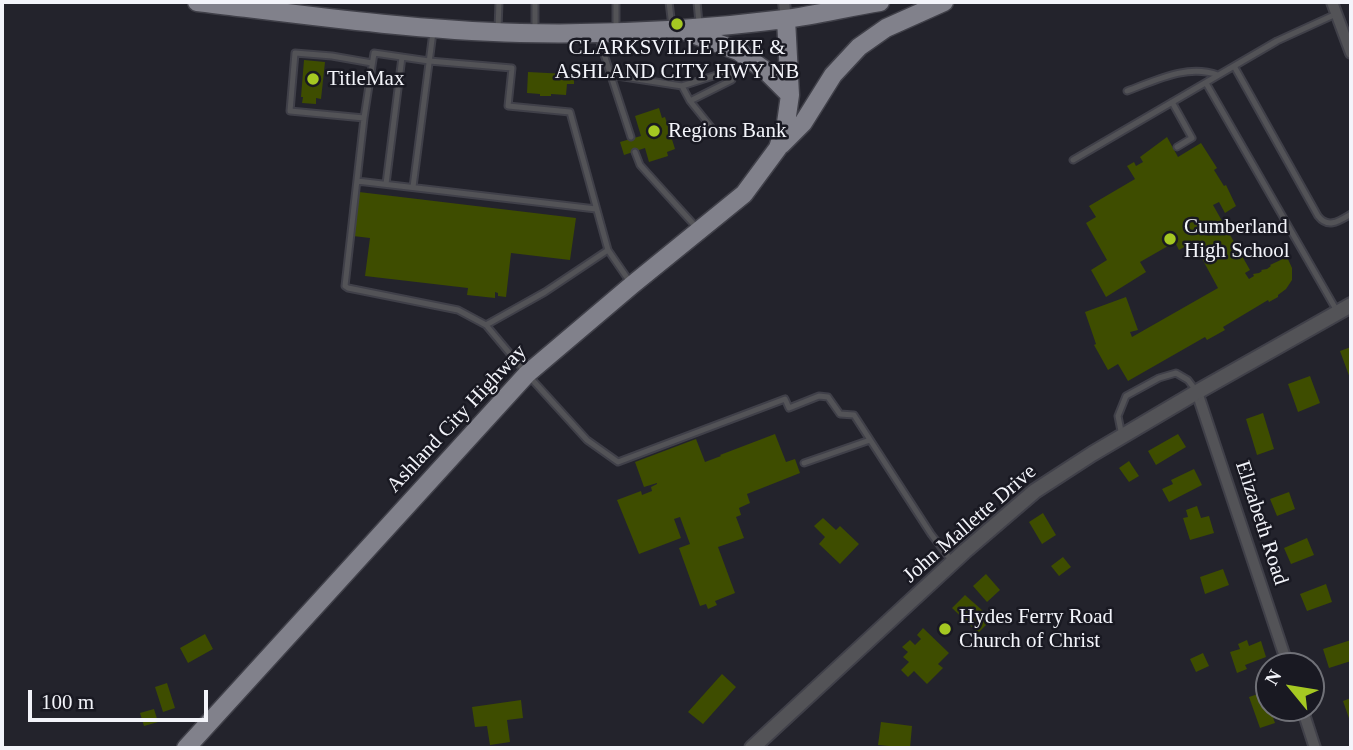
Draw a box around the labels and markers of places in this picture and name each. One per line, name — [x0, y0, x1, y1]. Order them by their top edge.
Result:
marker: CLARKSVILLE PIKE & ASHLAND CITY HWY NB — [669, 16, 685, 32]
place label: CLARKSVILLE PIKE & ASHLAND CITY HWY NB — [555, 35, 799, 85]
place label: TitleMax — [327, 66, 404, 92]
marker: TitleMax — [305, 71, 321, 87]
place label: Regions Bank — [668, 118, 786, 144]
marker: Regions Bank — [646, 123, 662, 139]
place label: Cumberland High School — [1184, 214, 1290, 264]
marker: Cumberland High School — [1162, 231, 1178, 247]
place label: Hydes Ferry Road Church of Christ — [959, 604, 1113, 654]
marker: Hydes Ferry Road Church of Christ — [937, 621, 953, 637]

